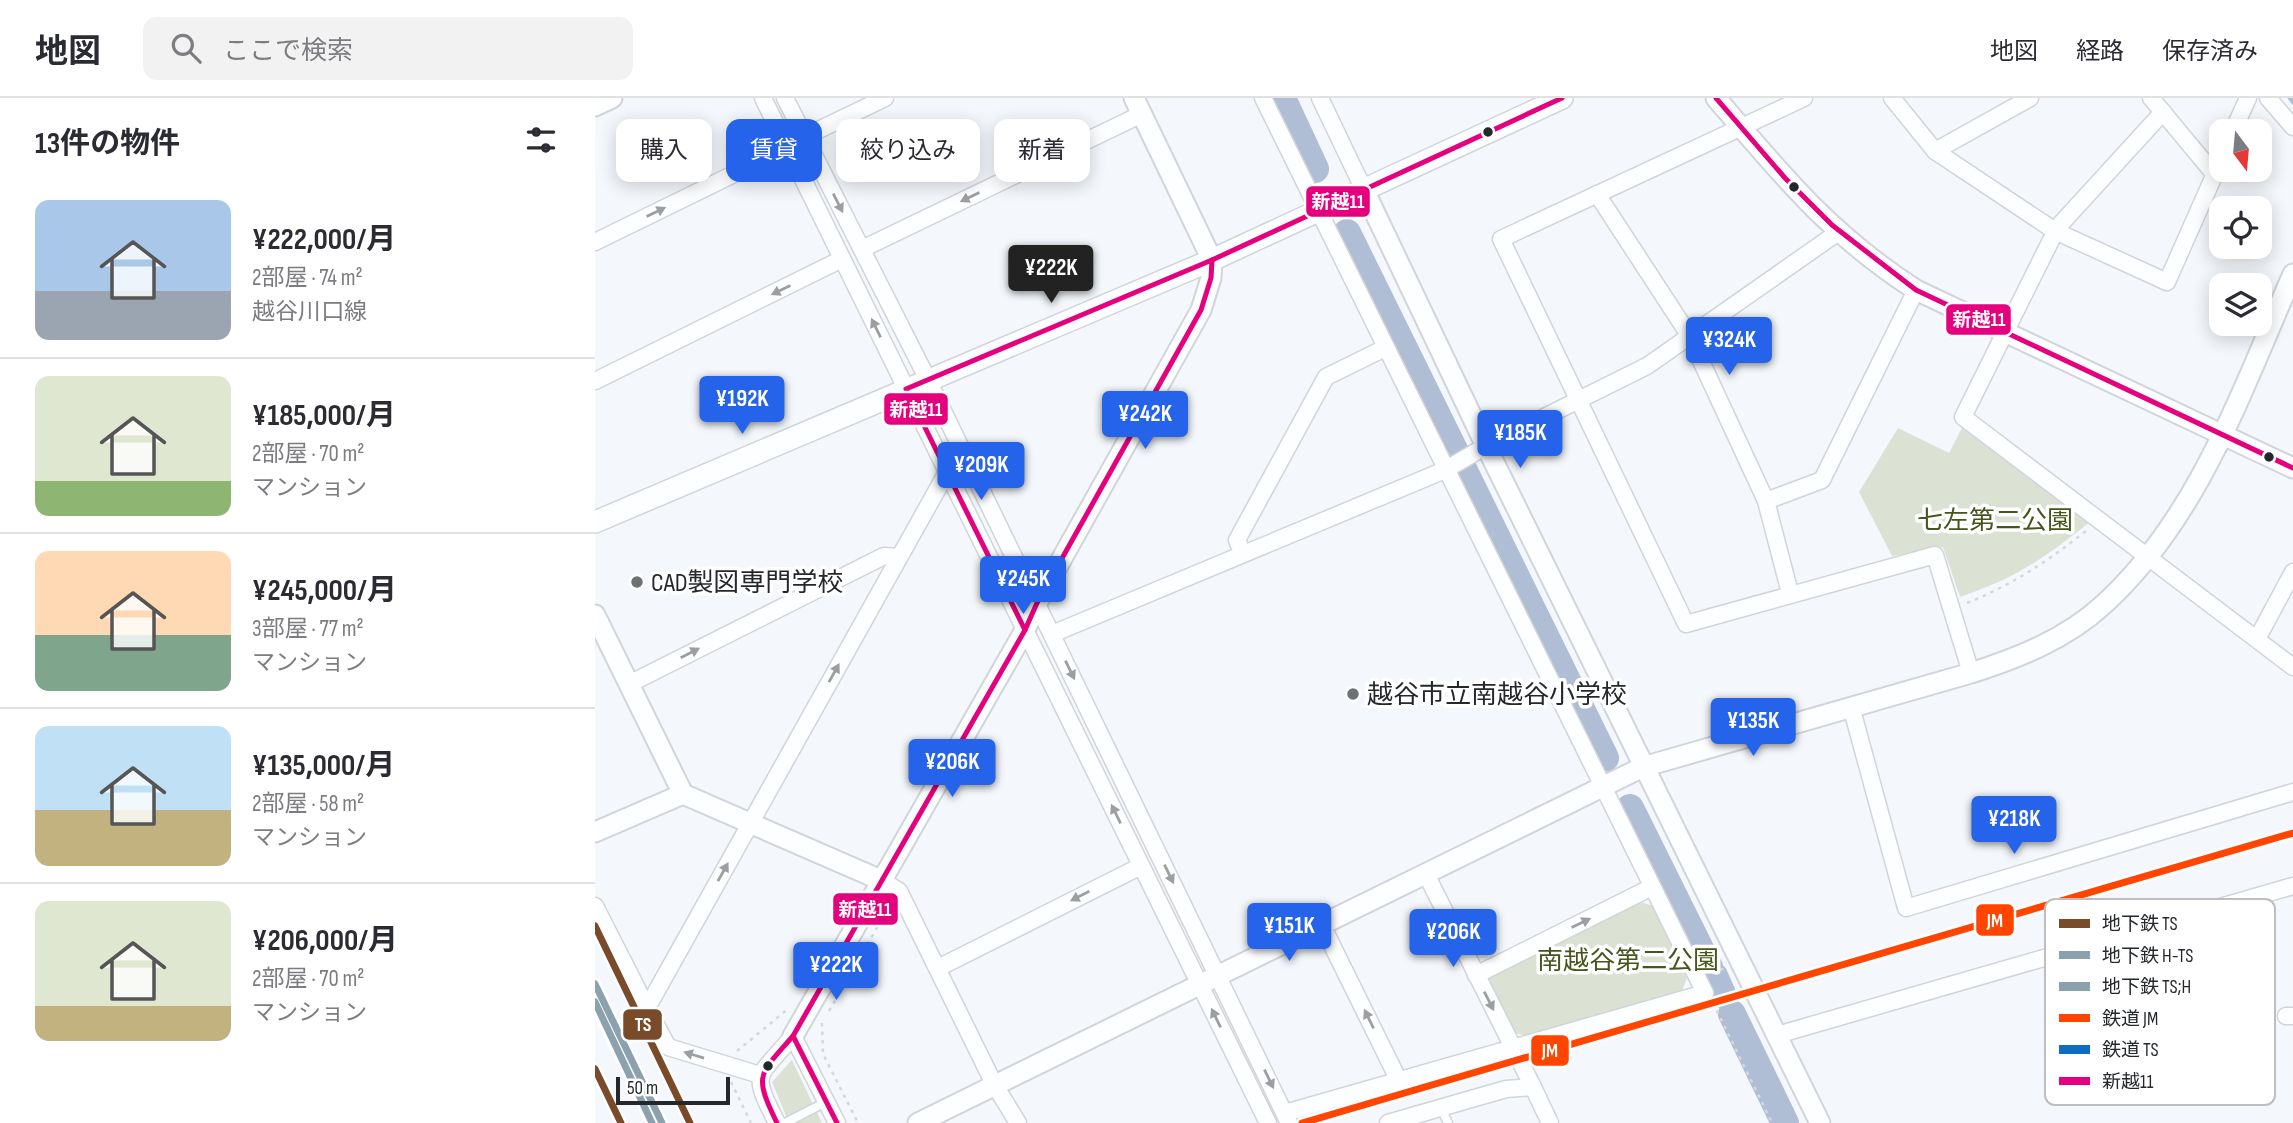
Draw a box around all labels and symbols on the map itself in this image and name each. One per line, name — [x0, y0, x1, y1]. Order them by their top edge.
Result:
north arrow — [2209, 119, 2271, 182]
unlabelled marker — [1481, 125, 1495, 139]
unlabelled marker — [1787, 180, 1801, 194]
line badge: 新越11 — [1305, 185, 1371, 218]
one-way arrow — [960, 191, 980, 203]
text: 新越11 — [1312, 191, 1365, 214]
one-way arrow — [832, 193, 843, 213]
one-way arrow — [646, 206, 666, 217]
pin: ¥222K — [1002, 246, 1100, 305]
one-way arrow — [771, 284, 791, 295]
line badge: 新越11 — [1945, 303, 2012, 336]
text: 新越11 — [1953, 309, 2006, 332]
pin: ¥324K — [1680, 317, 1778, 377]
one-way arrow — [871, 318, 882, 338]
pin: ¥192K — [693, 376, 791, 436]
line badge: 新越11 — [883, 392, 949, 426]
pin: ¥242K — [1096, 392, 1194, 451]
text: 新越11 — [890, 399, 943, 422]
pin: ¥185K — [1471, 410, 1569, 470]
pin: ¥209K — [932, 442, 1030, 502]
unlabelled marker — [2262, 450, 2276, 464]
park label: 七左第二公園 — [1917, 506, 2073, 537]
pin: ¥245K — [974, 556, 1072, 616]
place label: CAD製図専門学校 — [651, 568, 844, 599]
marker: CAD製図専門学校 — [629, 574, 645, 590]
one-way arrow — [680, 648, 700, 659]
one-way arrow — [1064, 660, 1075, 680]
one-way arrow — [828, 664, 840, 683]
place label: 越谷市立南越谷小学校 — [1367, 680, 1627, 711]
marker: 越谷市立南越谷小学校 — [1345, 686, 1361, 702]
pin: ¥135K — [1704, 698, 1802, 758]
pin: ¥206K — [903, 740, 1001, 799]
pin: ¥218K — [1965, 796, 2063, 856]
one-way arrow — [1110, 804, 1121, 824]
one-way arrow — [717, 862, 729, 882]
one-way arrow — [1163, 864, 1175, 884]
one-way arrow — [1070, 890, 1090, 902]
line badge: 新越11 — [832, 892, 899, 926]
text: 新越11 — [839, 899, 892, 922]
legend — [2045, 899, 2275, 1105]
line badge: JM — [1975, 903, 2015, 937]
pin: ¥151K — [1240, 904, 1338, 963]
pin: ¥206K — [1404, 910, 1502, 969]
text: JM — [1986, 910, 2003, 933]
text: 地下鉄 TS — [2102, 913, 2178, 936]
one-way arrow — [1571, 917, 1591, 928]
pin: ¥222K — [787, 942, 885, 1002]
text: 地下鉄 H-TS — [2102, 945, 2193, 968]
park label: 南越谷第二公園 — [1537, 946, 1719, 977]
text: 地下鉄 TS;H — [2102, 976, 2191, 999]
one-way arrow — [1483, 991, 1494, 1011]
line badge: TS — [622, 1008, 663, 1041]
one-way arrow — [1211, 1008, 1222, 1028]
text: 鉄道 JM — [2102, 1008, 2158, 1031]
one-way arrow — [1363, 1009, 1374, 1029]
text: TS — [635, 1014, 651, 1037]
line badge: JM — [1530, 1034, 1570, 1067]
text: 鉄道 TS — [2102, 1039, 2159, 1062]
text: JM — [1541, 1040, 1558, 1063]
one-way arrow — [684, 1049, 705, 1060]
unlabelled marker — [761, 1059, 775, 1073]
one-way arrow — [1263, 1069, 1274, 1089]
text: 新越11 — [2102, 1071, 2154, 1094]
scale bar — [616, 1074, 730, 1106]

